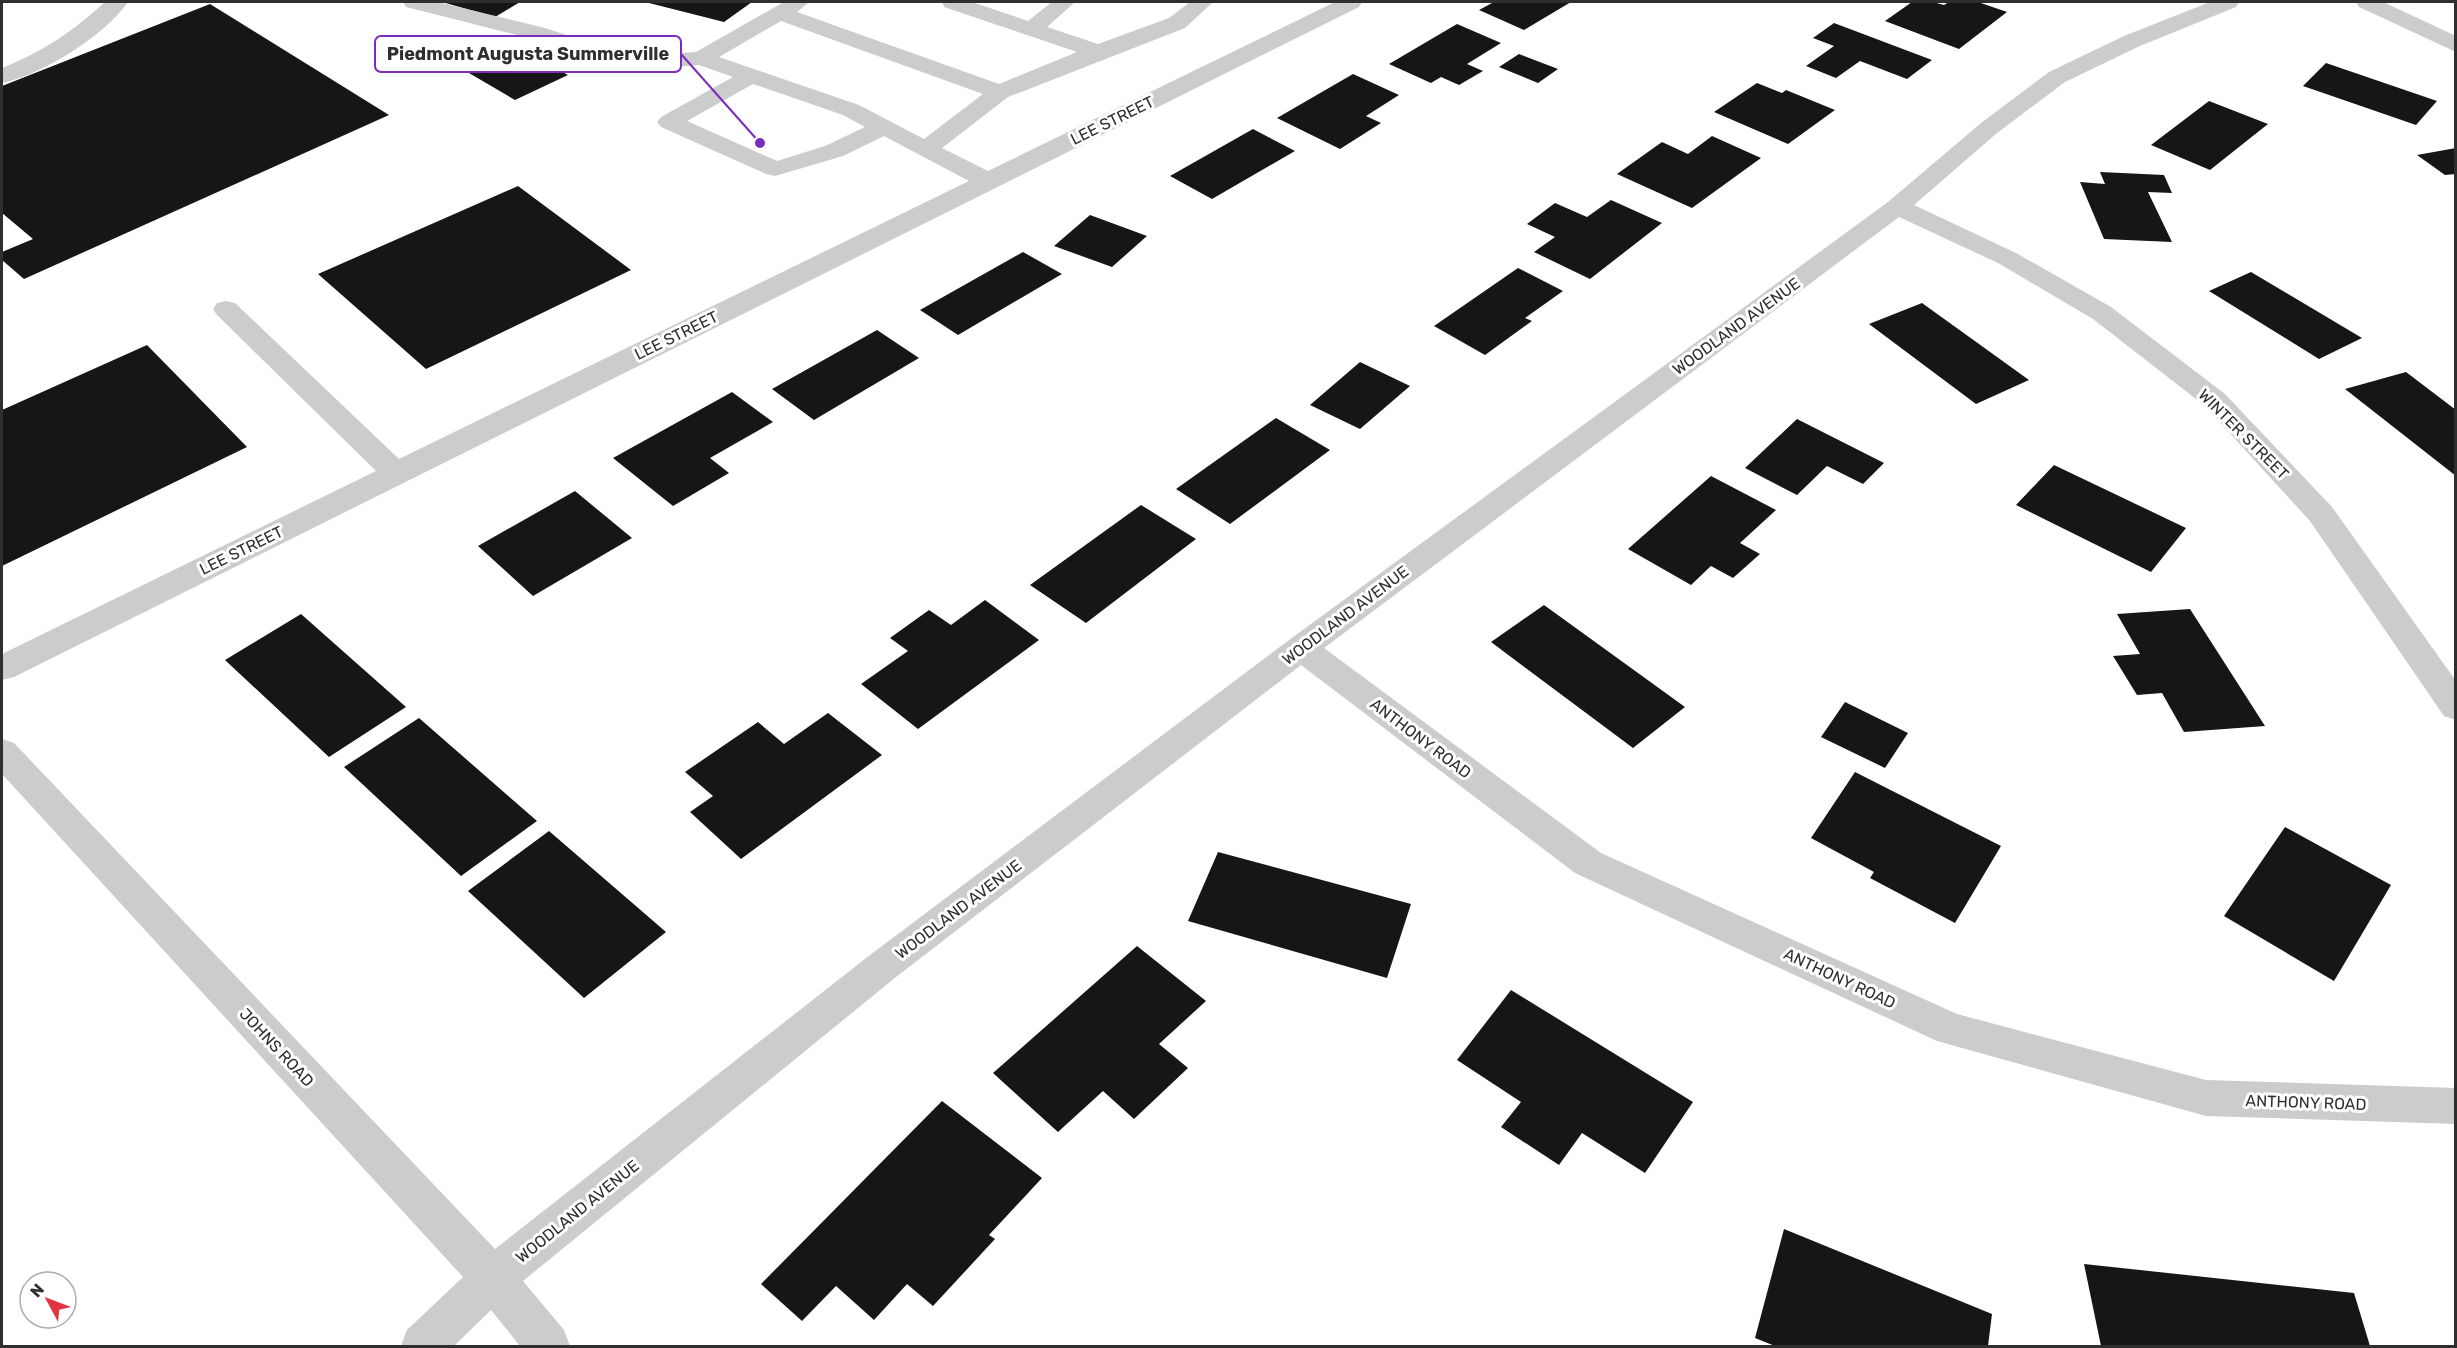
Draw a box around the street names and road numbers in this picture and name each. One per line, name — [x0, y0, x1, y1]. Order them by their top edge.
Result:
street label: LEE STREET — [1067, 92, 1157, 149]
street label: WOODLAND AVENUE — [1669, 274, 1804, 379]
street label: LEE STREET — [631, 307, 721, 364]
street label: WINTER STREET — [2195, 385, 2293, 483]
street label: LEE STREET — [196, 522, 286, 579]
street label: WOODLAND AVENUE — [1279, 562, 1412, 669]
street label: ANTHONY ROAD — [1367, 694, 1475, 782]
street label: WOODLAND AVENUE — [892, 856, 1025, 963]
street label: ANTHONY ROAD — [1781, 944, 1899, 1013]
street label: JOHNS ROAD — [236, 1004, 318, 1090]
street label: ANTHONY ROAD — [2245, 1091, 2367, 1114]
street label: WOODLAND AVENUE — [512, 1156, 643, 1267]

